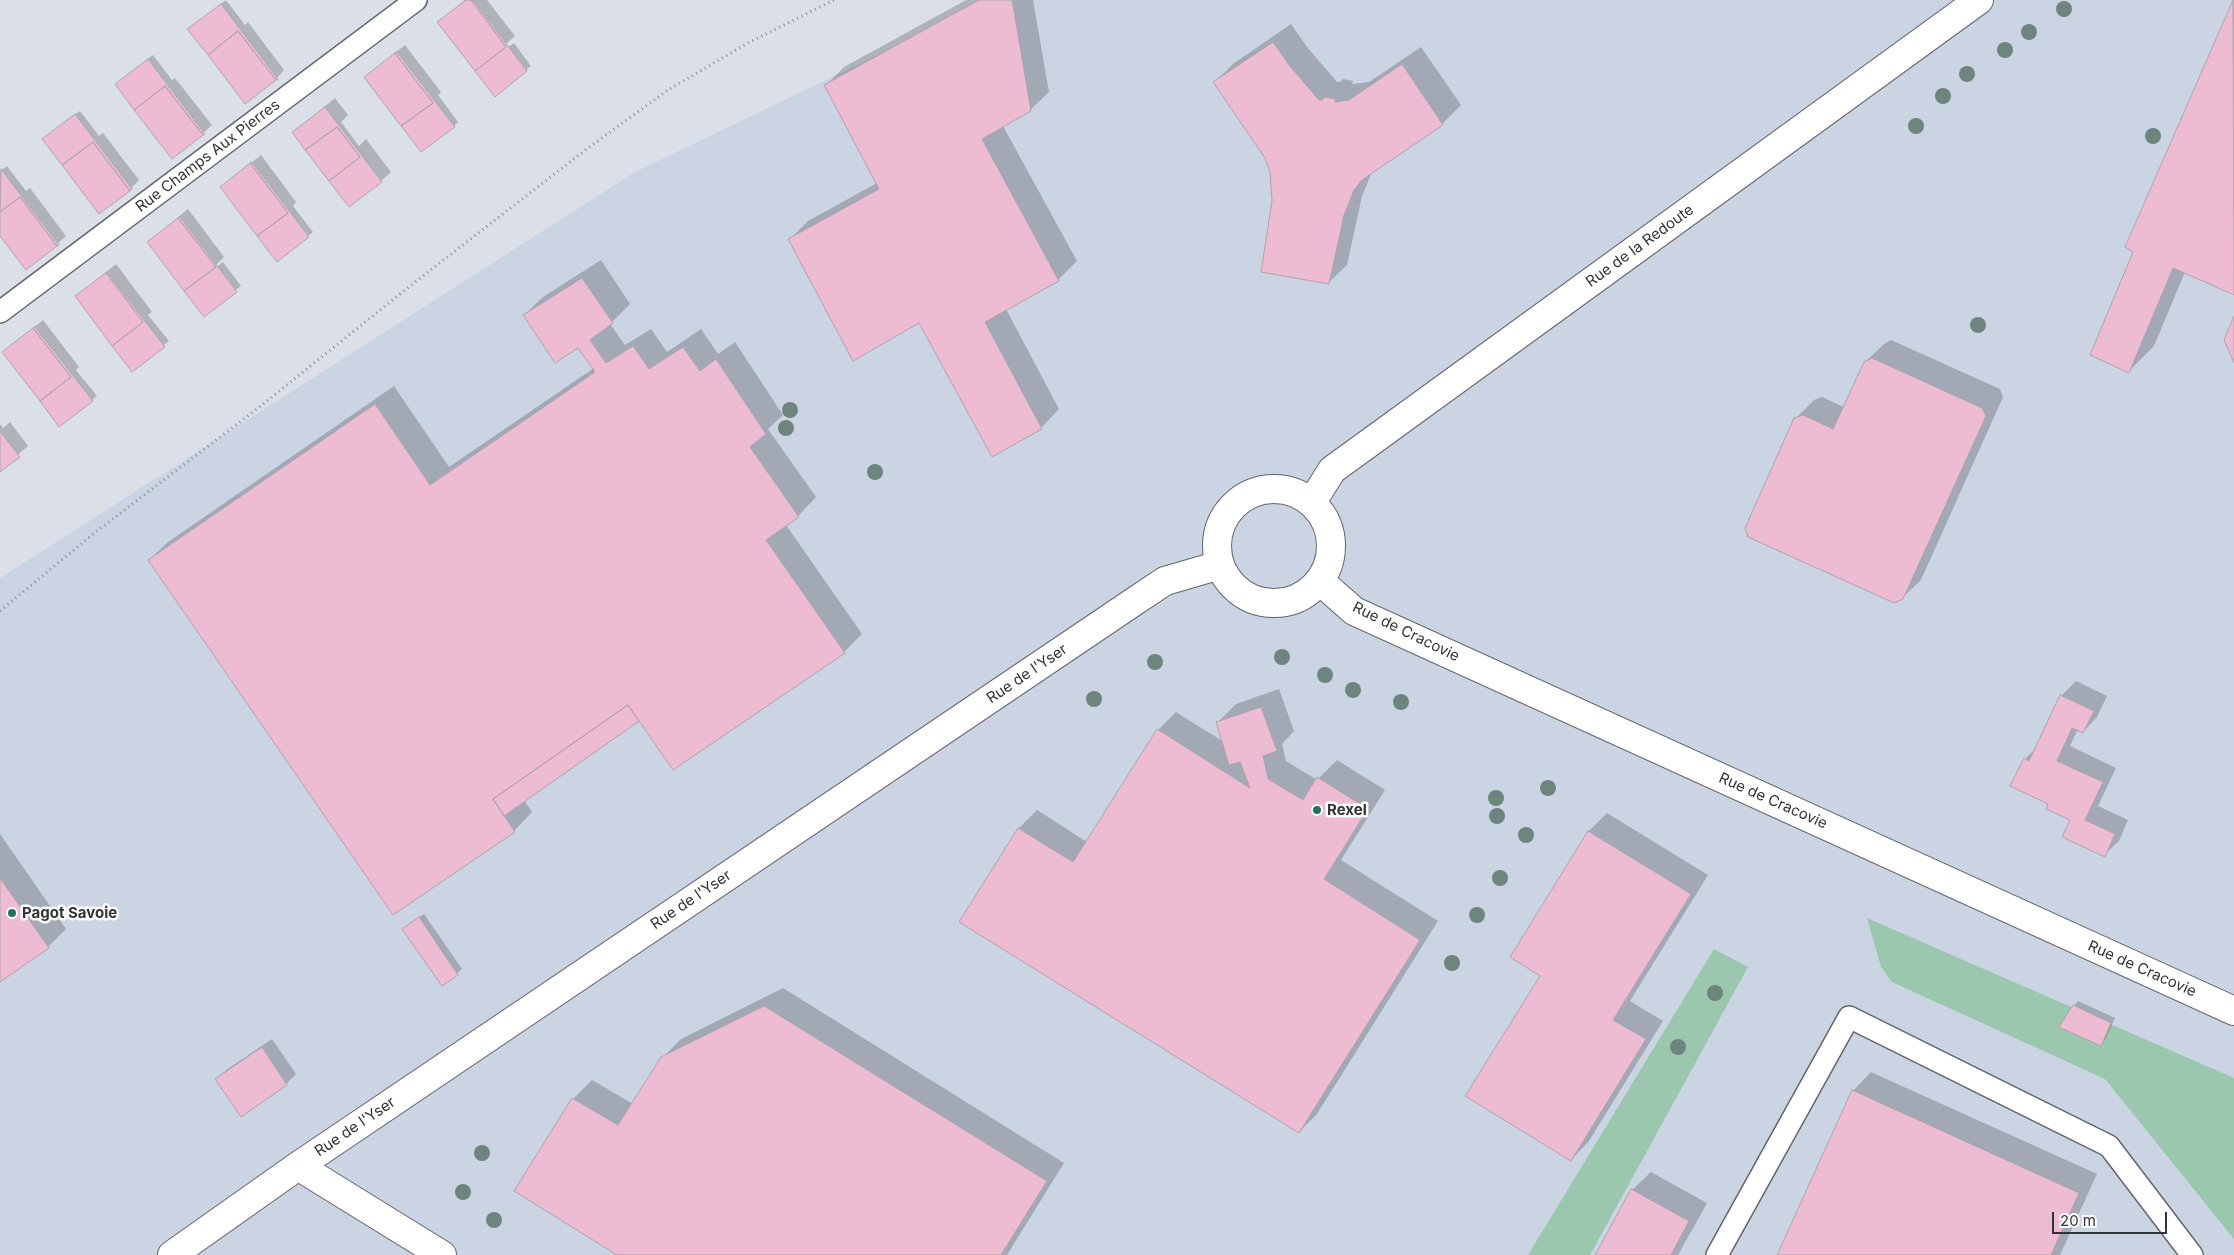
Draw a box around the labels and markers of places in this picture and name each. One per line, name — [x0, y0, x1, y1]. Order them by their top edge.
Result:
place label: Rexel — [1327, 801, 1367, 819]
marker: Rexel — [1311, 804, 1323, 816]
place label: Pagot Savoie — [22, 904, 117, 922]
marker: Pagot Savoie — [6, 907, 18, 919]

